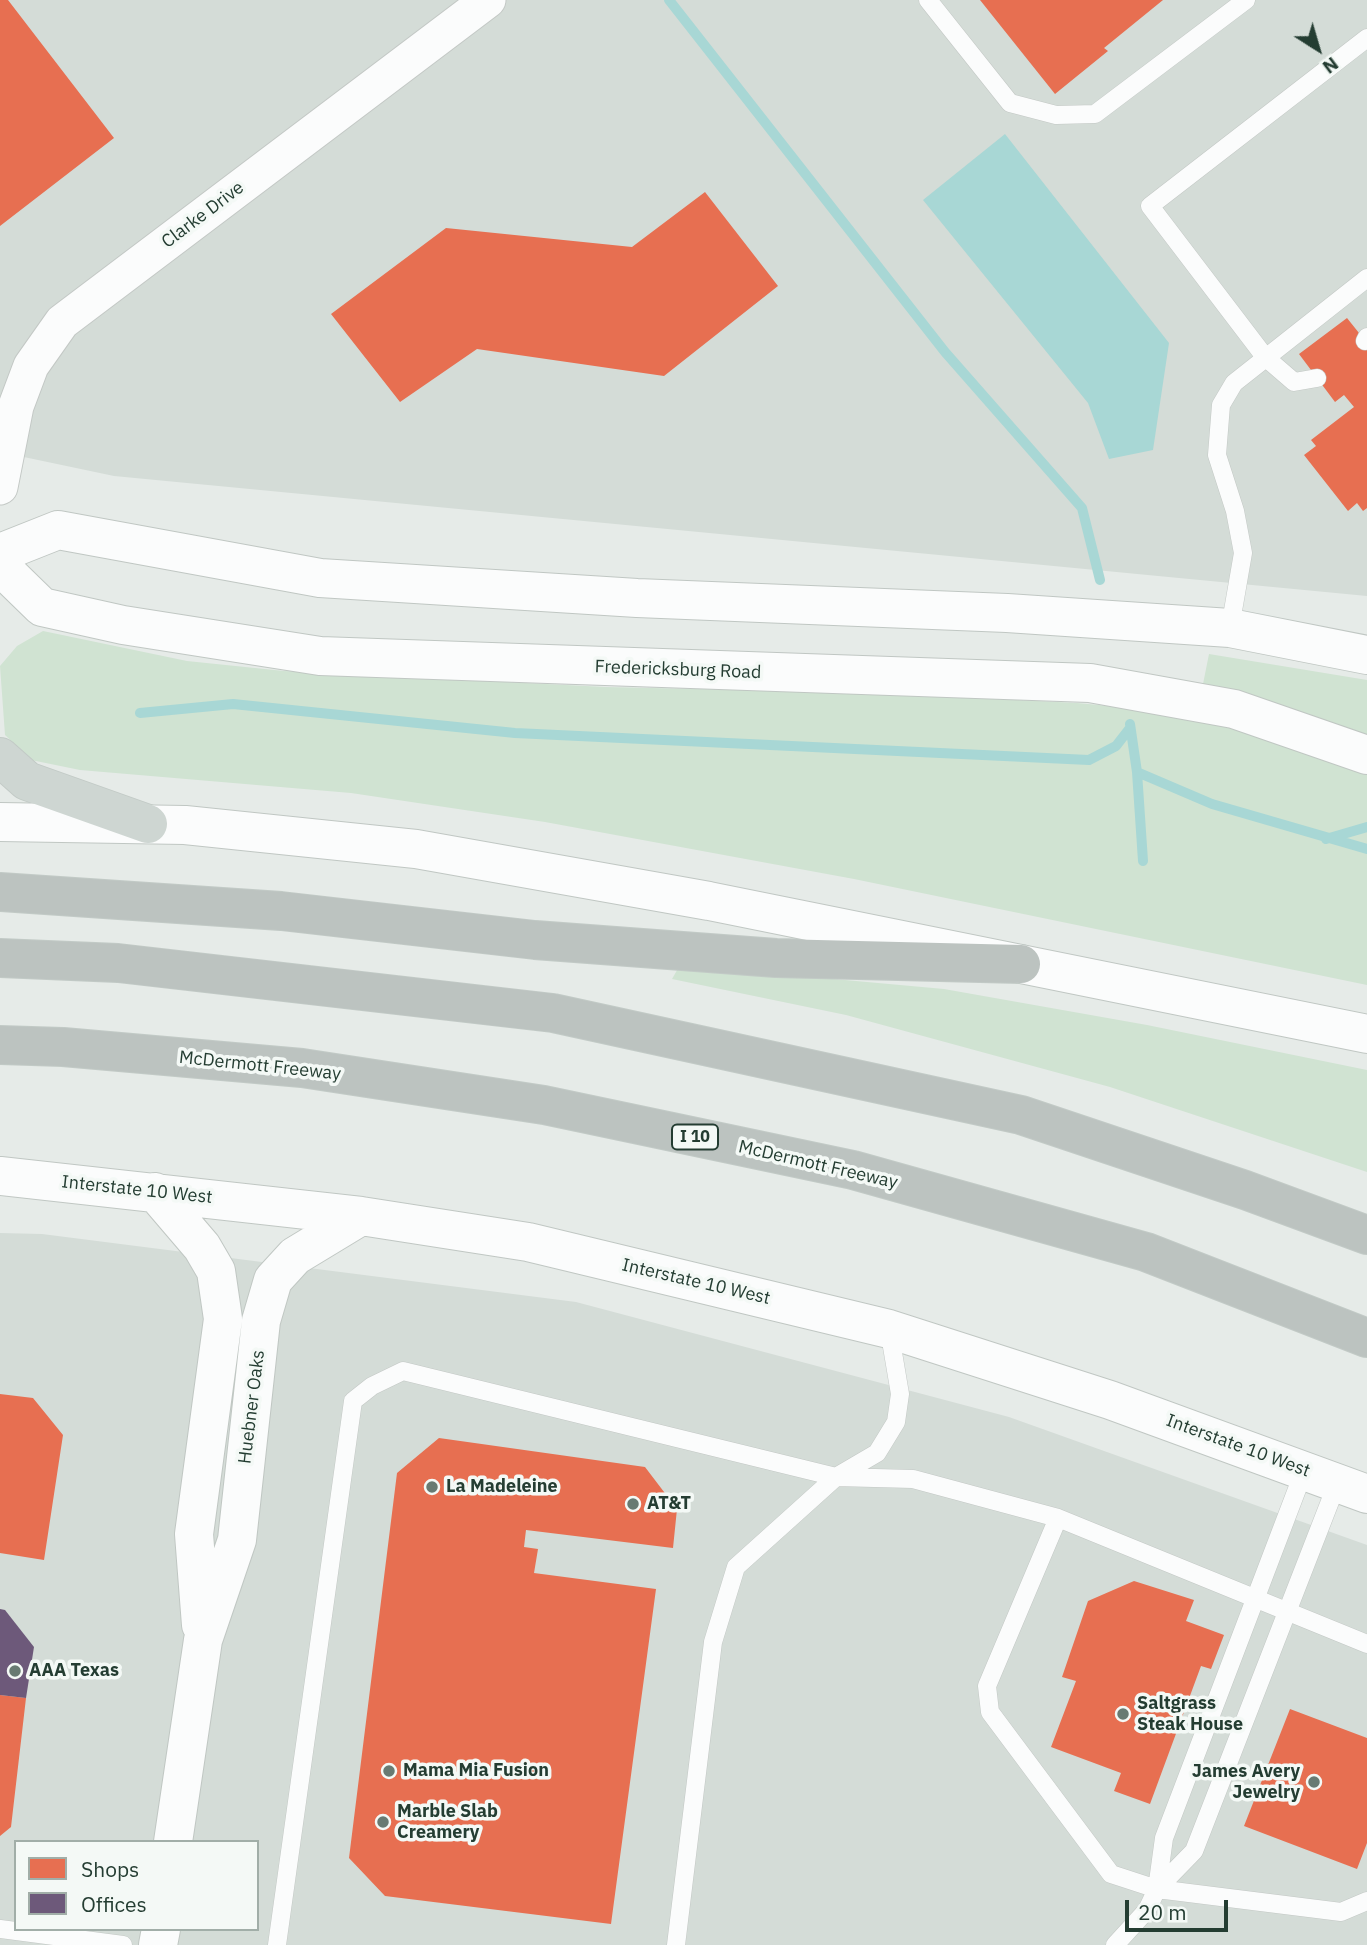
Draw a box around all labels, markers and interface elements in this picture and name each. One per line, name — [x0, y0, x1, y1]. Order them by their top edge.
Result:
north arrow — [1283, 14, 1353, 84]
text: N — [1318, 52, 1343, 79]
street label: Clarke Drive — [158, 177, 248, 253]
street label: Fredericksburg Road — [594, 656, 762, 684]
street label: McDermott Freeway — [178, 1047, 342, 1085]
road number: I 10 — [672, 1124, 718, 1149]
street label: McDermott Freeway — [736, 1136, 900, 1194]
street label: Interstate 10 West — [61, 1171, 213, 1209]
street label: Interstate 10 West — [620, 1254, 772, 1310]
street label: Huebner Oaks — [234, 1349, 270, 1465]
street label: Interstate 10 West — [1163, 1410, 1313, 1482]
place label: La Madeleine — [446, 1476, 558, 1498]
marker: La Madeleine — [424, 1479, 440, 1495]
place label: AT&T — [647, 1493, 691, 1515]
marker: AT&T — [625, 1496, 641, 1512]
place label: AAA Texas — [29, 1660, 119, 1682]
marker: AAA Texas — [7, 1663, 23, 1679]
place label: Saltgrass Steak House — [1137, 1693, 1243, 1736]
marker: Saltgrass Steak House — [1115, 1706, 1131, 1722]
place label: Mama Mia Fusion — [403, 1760, 549, 1782]
place label: James Avery Jewelry — [1192, 1761, 1300, 1803]
marker: Mama Mia Fusion — [381, 1763, 397, 1779]
marker: James Avery Jewelry — [1306, 1774, 1322, 1790]
place label: Marble Slab Creamery — [397, 1801, 498, 1843]
marker: Marble Slab Creamery — [375, 1814, 391, 1830]
legend — [14, 1840, 259, 1931]
text: Shops — [81, 1855, 139, 1883]
scale bar — [1129, 1885, 1232, 1929]
text: Offices — [81, 1890, 147, 1918]
text: 20 m — [1138, 1898, 1187, 1926]

